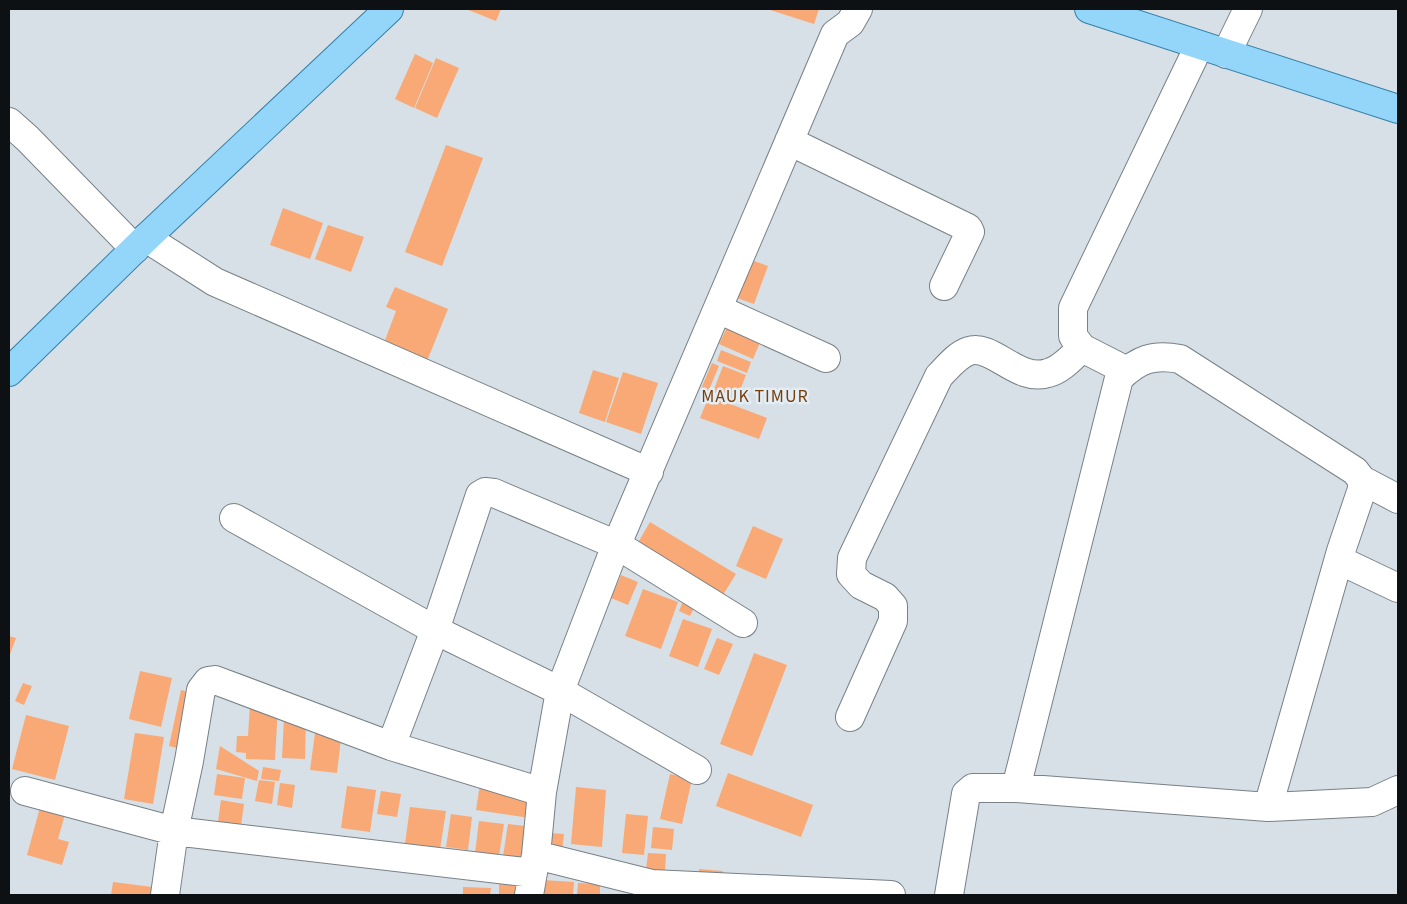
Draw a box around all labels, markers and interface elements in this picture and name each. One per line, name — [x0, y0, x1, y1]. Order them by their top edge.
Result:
district label: MAUK TIMUR — [701, 384, 809, 409]

